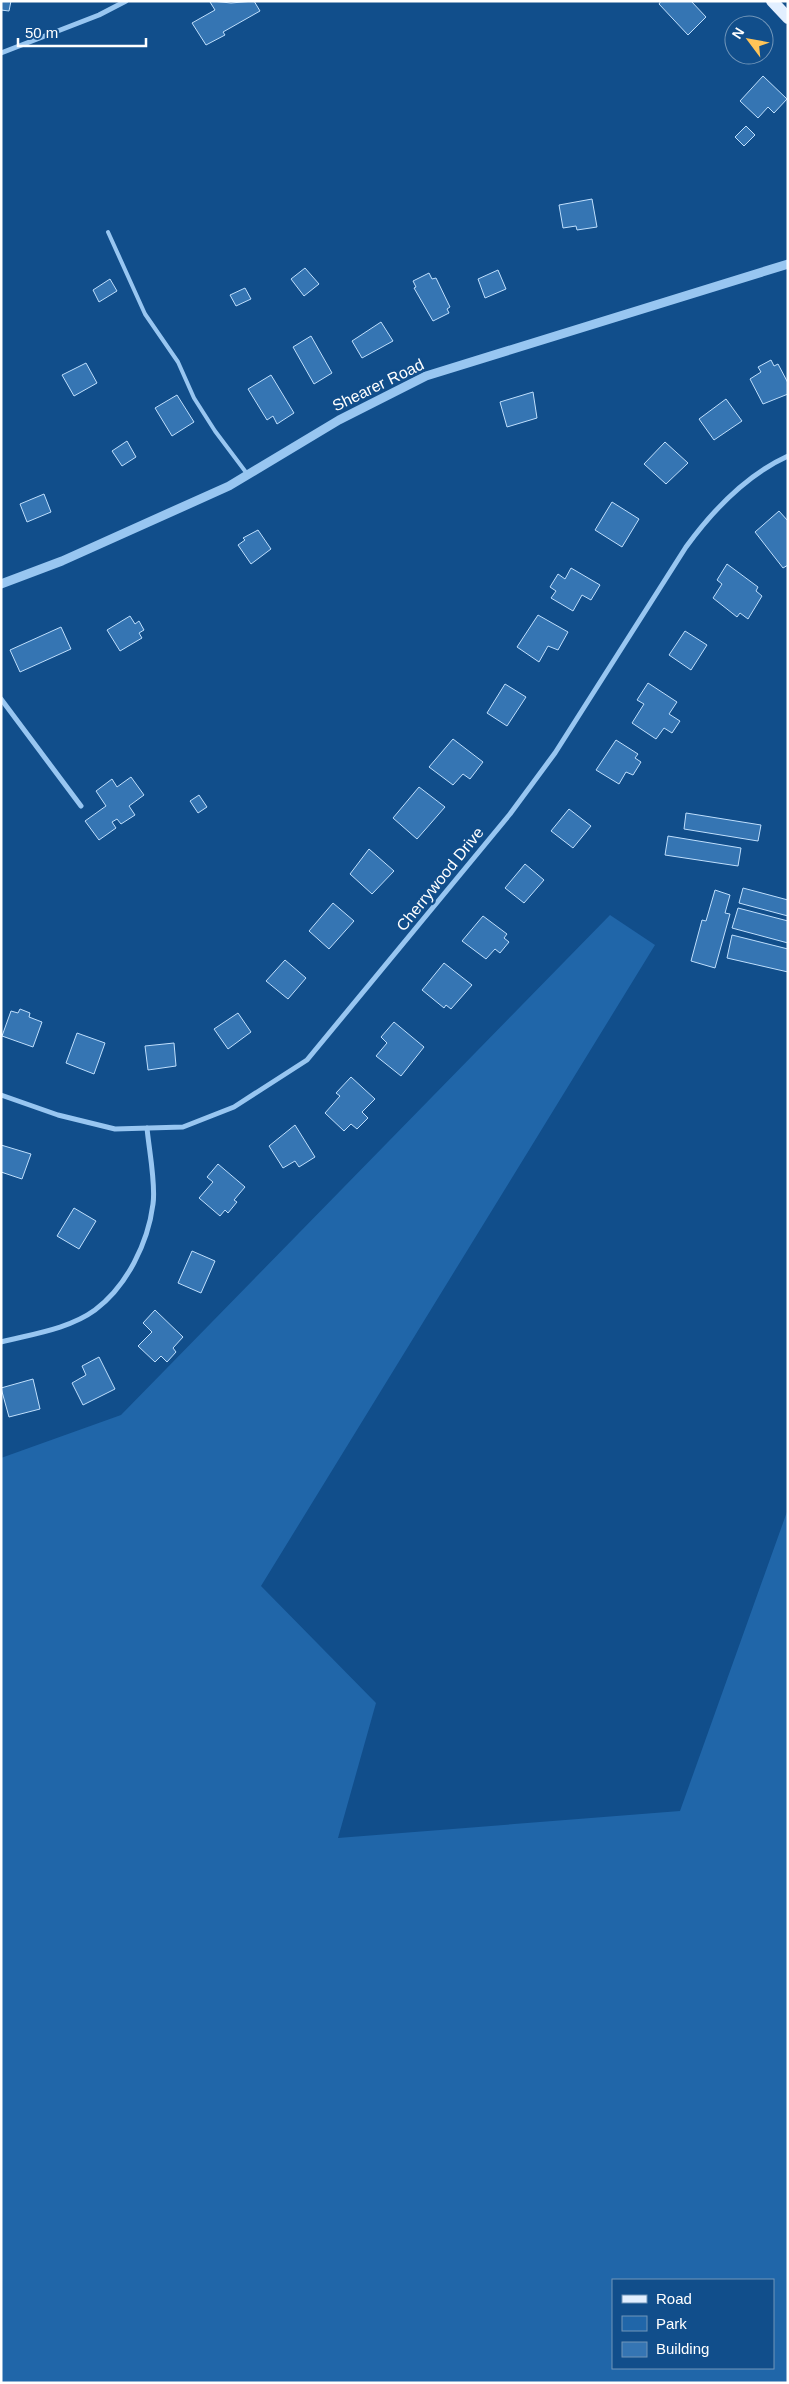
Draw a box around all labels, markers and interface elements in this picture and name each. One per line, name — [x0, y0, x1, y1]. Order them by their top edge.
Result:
scale bar — [18, 15, 145, 47]
north arrow — [724, 15, 774, 65]
text: 50 m — [25, 24, 58, 41]
text: N — [729, 25, 747, 42]
street label: Shearer Road — [330, 356, 426, 414]
street label: Cherrywood Drive — [393, 824, 487, 934]
legend — [612, 2279, 774, 2369]
text: Road — [656, 2290, 692, 2307]
text: Park — [656, 2315, 687, 2332]
text: Building — [656, 2340, 709, 2357]

